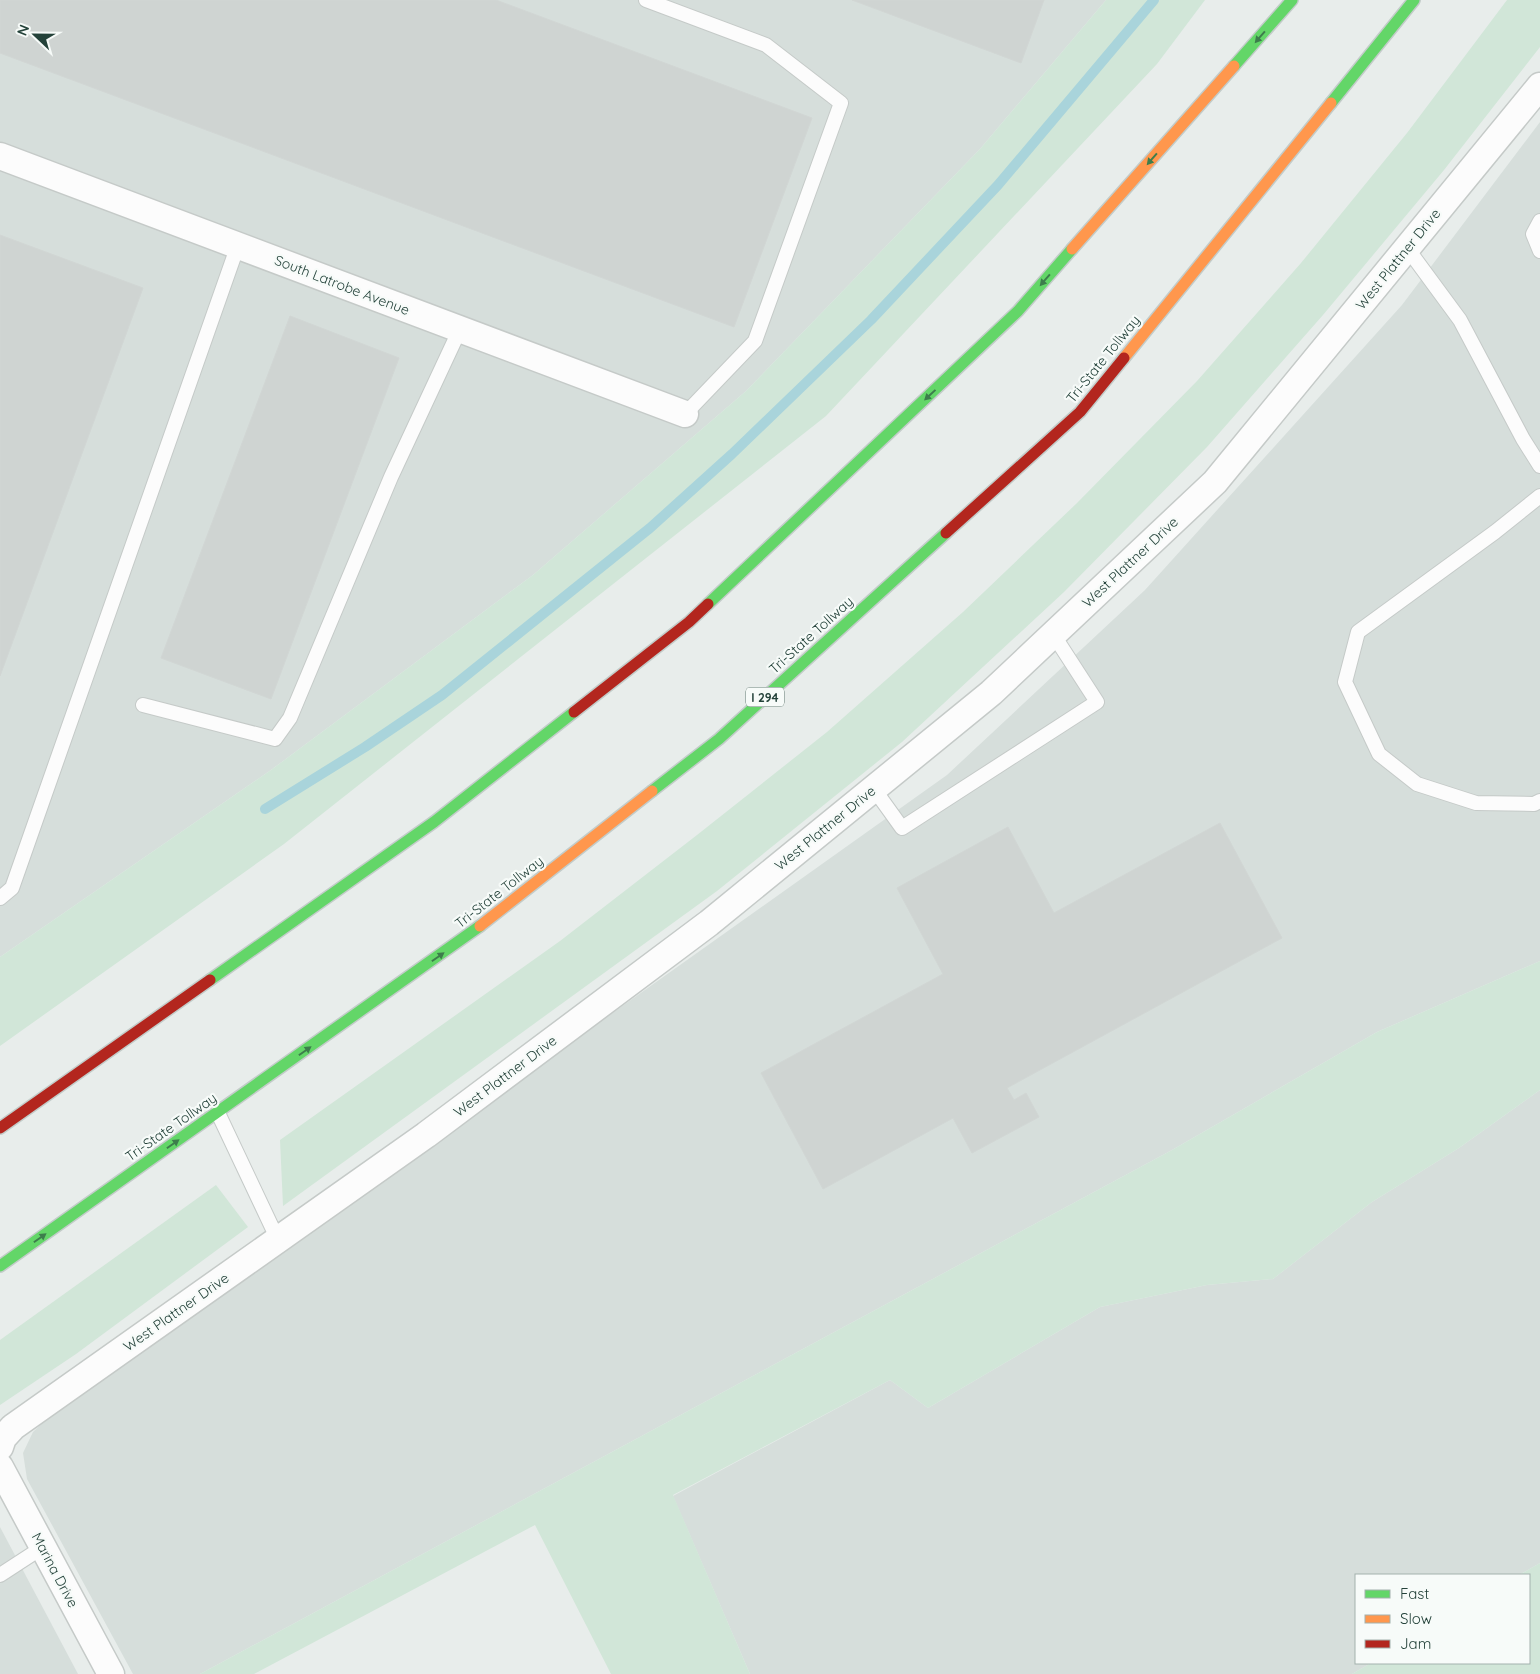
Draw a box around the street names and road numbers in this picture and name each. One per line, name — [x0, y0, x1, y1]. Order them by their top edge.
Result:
street label: West Plattner Drive — [1352, 205, 1444, 313]
street label: South Latrobe Avenue — [272, 251, 412, 319]
street label: Tri-State Tollway — [1062, 312, 1144, 406]
street label: West Plattner Drive — [1078, 513, 1182, 611]
street label: Tri-State Tollway — [765, 592, 857, 678]
road number: I 294 — [746, 688, 784, 706]
street label: West Plattner Drive — [771, 782, 879, 874]
street label: Tri-State Tollway — [451, 852, 547, 932]
street label: West Plattner Drive — [450, 1031, 560, 1121]
street label: Tri-State Tollway — [122, 1089, 220, 1165]
street label: West Plattner Drive — [120, 1269, 232, 1355]
street label: Marina Drive — [28, 1529, 82, 1611]

